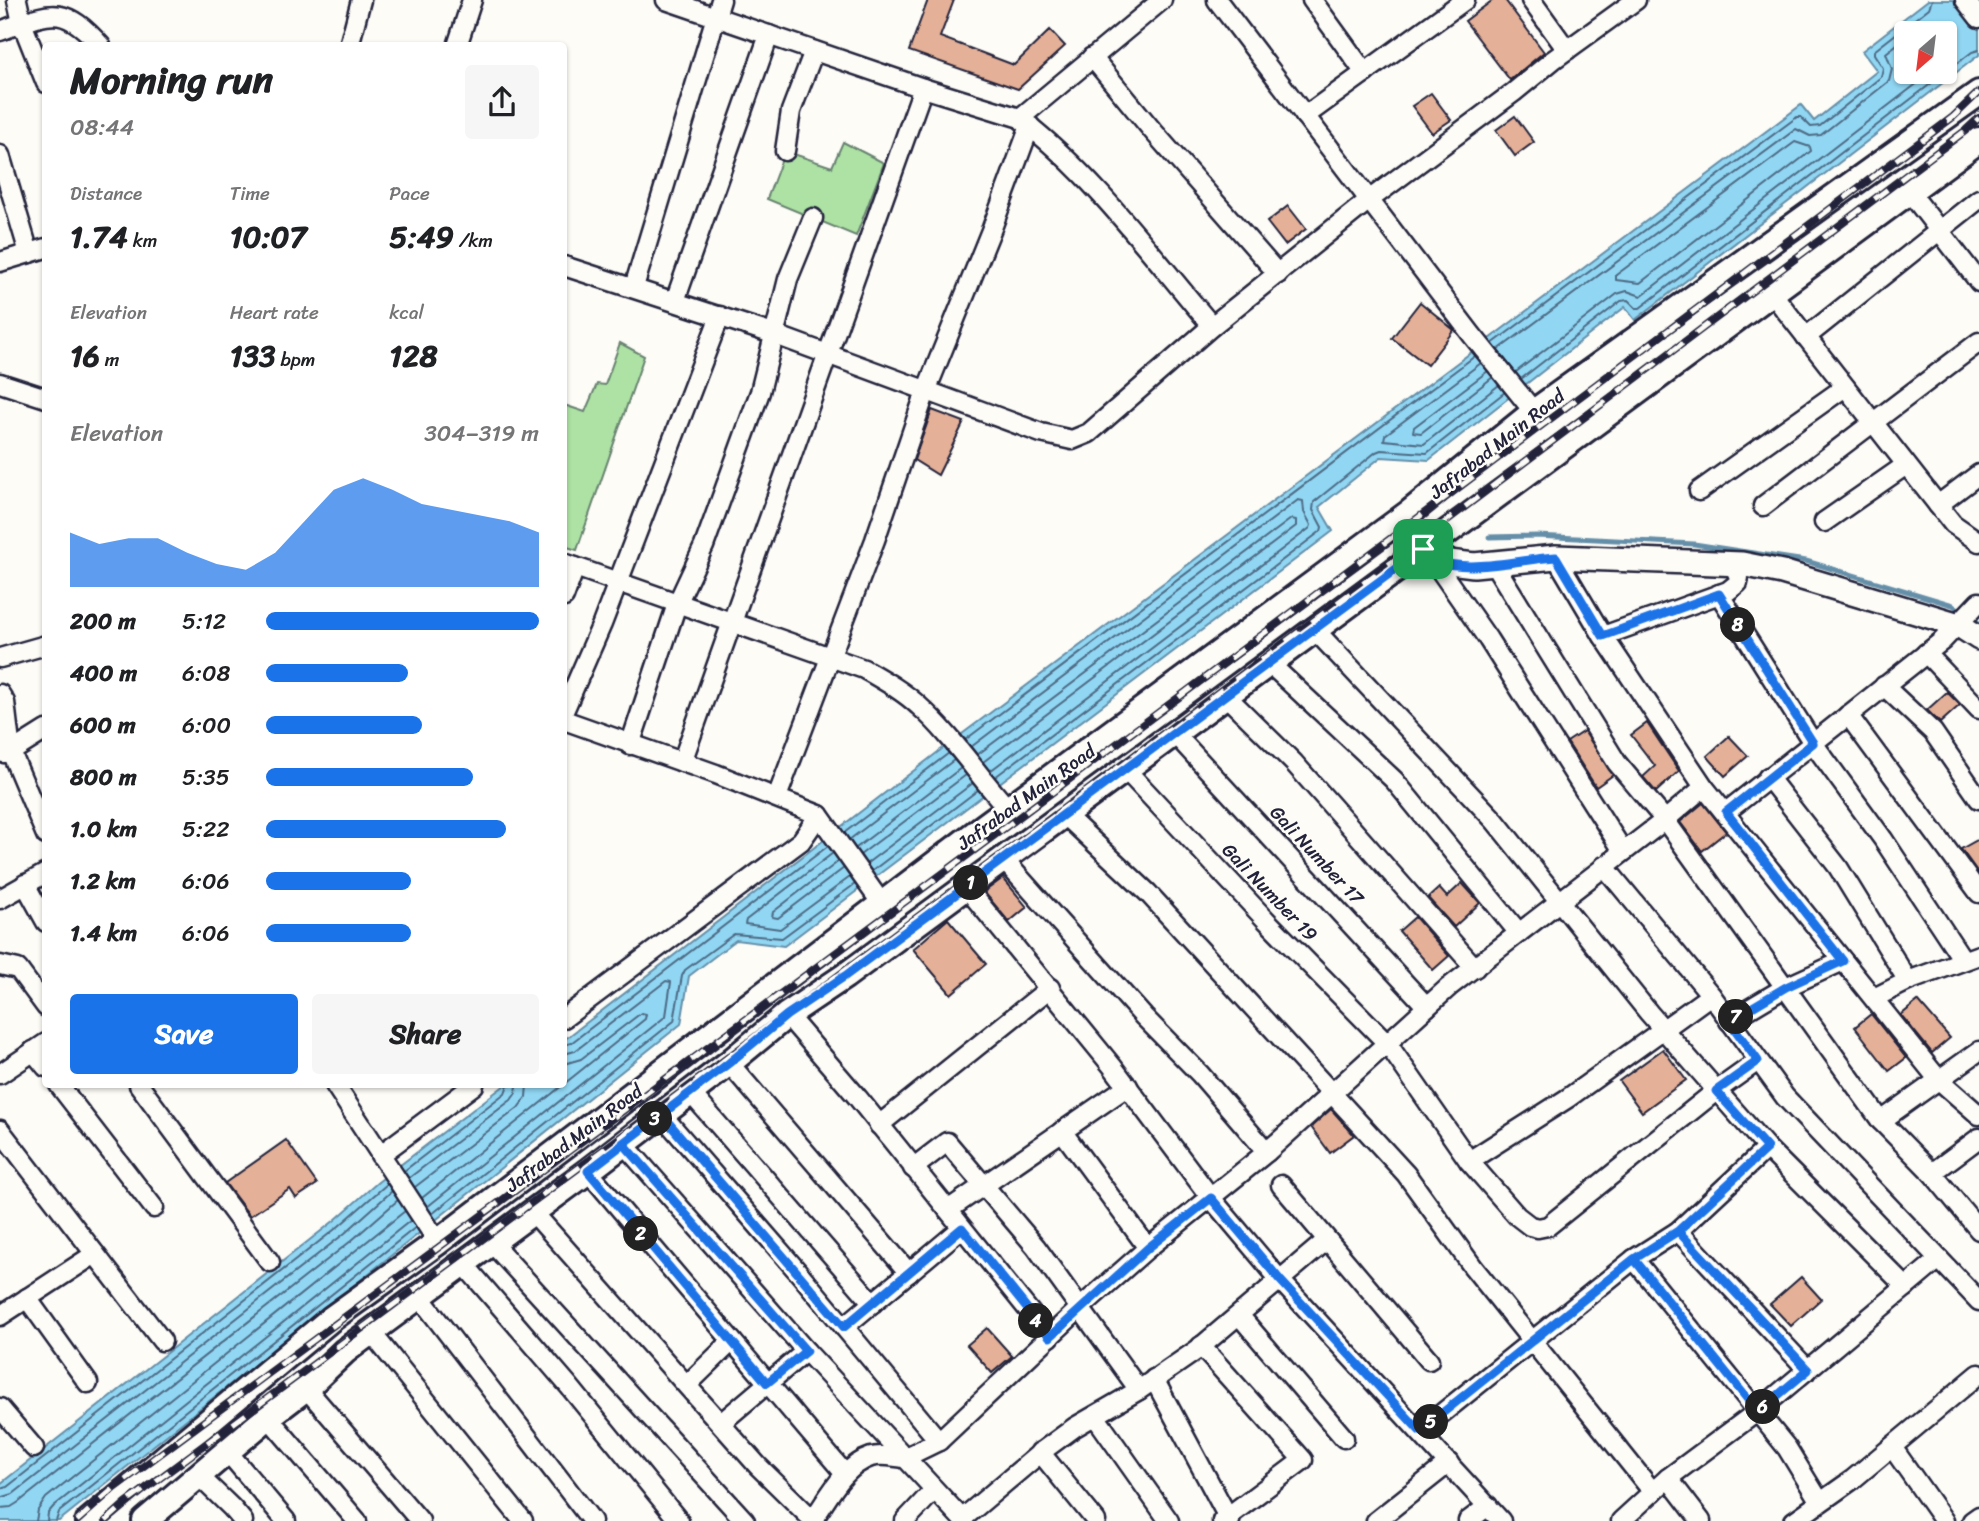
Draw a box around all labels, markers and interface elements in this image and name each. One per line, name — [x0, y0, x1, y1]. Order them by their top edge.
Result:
north arrow — [1894, 21, 1956, 84]
map controls — [1894, 21, 1957, 84]
text: Morning run — [70, 47, 273, 114]
button: share — [465, 65, 539, 139]
text: 08:44 — [70, 107, 134, 148]
text: Distance — [70, 177, 142, 210]
text: Time — [230, 177, 270, 210]
text: Pace — [389, 177, 430, 210]
text: 1.74 — [70, 210, 128, 264]
text: 10:07 — [230, 210, 307, 264]
text: 5:49 — [389, 210, 454, 264]
text: km — [128, 224, 157, 257]
text: /km — [454, 224, 493, 257]
text: Elevation — [70, 296, 147, 329]
text: Heart rate — [230, 296, 319, 329]
text: kcal — [389, 296, 424, 329]
text: 16 — [70, 329, 100, 383]
text: 133 — [230, 329, 275, 383]
text: 128 — [389, 329, 438, 383]
text: m — [100, 343, 119, 376]
text: bpm — [275, 343, 315, 376]
street label: Jafrabad Main Road — [1421, 379, 1574, 508]
text: Elevation — [70, 413, 163, 454]
text: 304–319 m — [424, 413, 539, 454]
pin — [1393, 519, 1453, 579]
icon: arrive — [1404, 530, 1442, 568]
text: 200 m — [70, 601, 136, 642]
text: 5:12 — [182, 601, 226, 642]
pin: 8 — [1720, 608, 1756, 642]
text: 8 — [1732, 608, 1743, 641]
text: 400 m — [70, 653, 137, 694]
text: 6:08 — [182, 653, 230, 694]
text: 600 m — [70, 705, 136, 746]
text: 6:00 — [182, 705, 231, 746]
street label: Jafrabad Main Road — [949, 734, 1104, 859]
text: 800 m — [70, 757, 137, 798]
text: 5:35 — [182, 757, 230, 798]
street label: Gali Number 17 — [1262, 797, 1373, 913]
text: 1.0 km — [70, 809, 137, 850]
text: 5:22 — [182, 809, 230, 850]
street label: Gali Number 19 — [1214, 835, 1326, 949]
text: 1.2 km — [70, 861, 136, 902]
text: 6:06 — [182, 861, 230, 902]
pin: 1 — [954, 866, 988, 900]
text: 1 — [966, 866, 975, 899]
text: 1.4 km — [70, 913, 137, 954]
text: 6:06 — [182, 913, 230, 954]
button: Save — [70, 994, 298, 1074]
button: Share — [312, 994, 539, 1074]
pin: 7 — [1718, 1000, 1754, 1034]
text: 7 — [1730, 1000, 1741, 1033]
street label: Jafrabad Main Road — [497, 1074, 651, 1201]
pin: 3 — [638, 1102, 672, 1136]
text: 3 — [649, 1102, 660, 1135]
pin: 2 — [624, 1216, 658, 1252]
text: 2 — [635, 1217, 646, 1250]
pin: 4 — [1018, 1304, 1054, 1338]
text: 4 — [1030, 1304, 1041, 1337]
pin: 6 — [1746, 1390, 1780, 1424]
text: 6 — [1757, 1390, 1768, 1423]
pin: 5 — [1414, 1404, 1448, 1440]
text: 5 — [1425, 1405, 1436, 1438]

